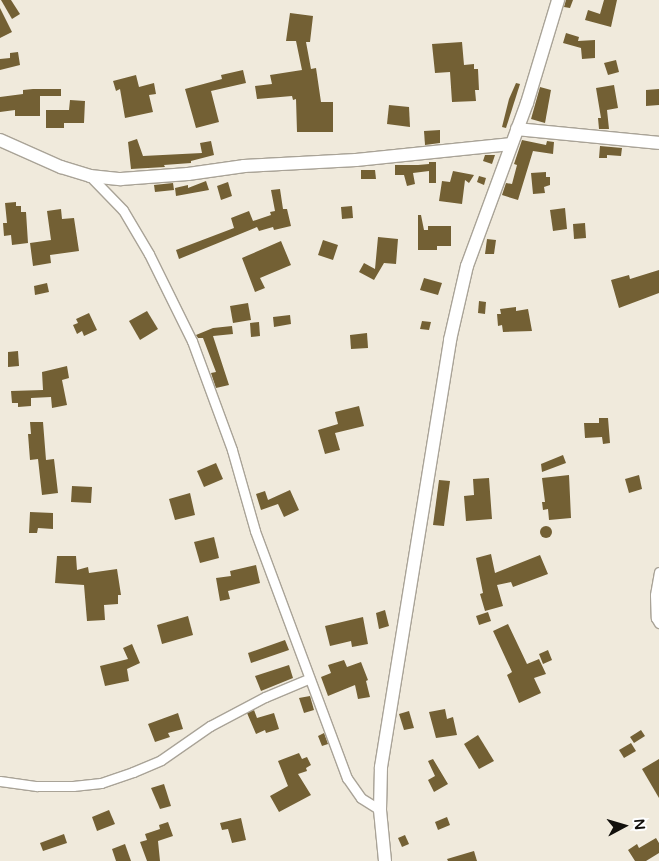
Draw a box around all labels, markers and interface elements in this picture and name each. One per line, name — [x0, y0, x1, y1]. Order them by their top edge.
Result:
north arrow — [599, 801, 649, 851]
text: N — [630, 818, 648, 831]

